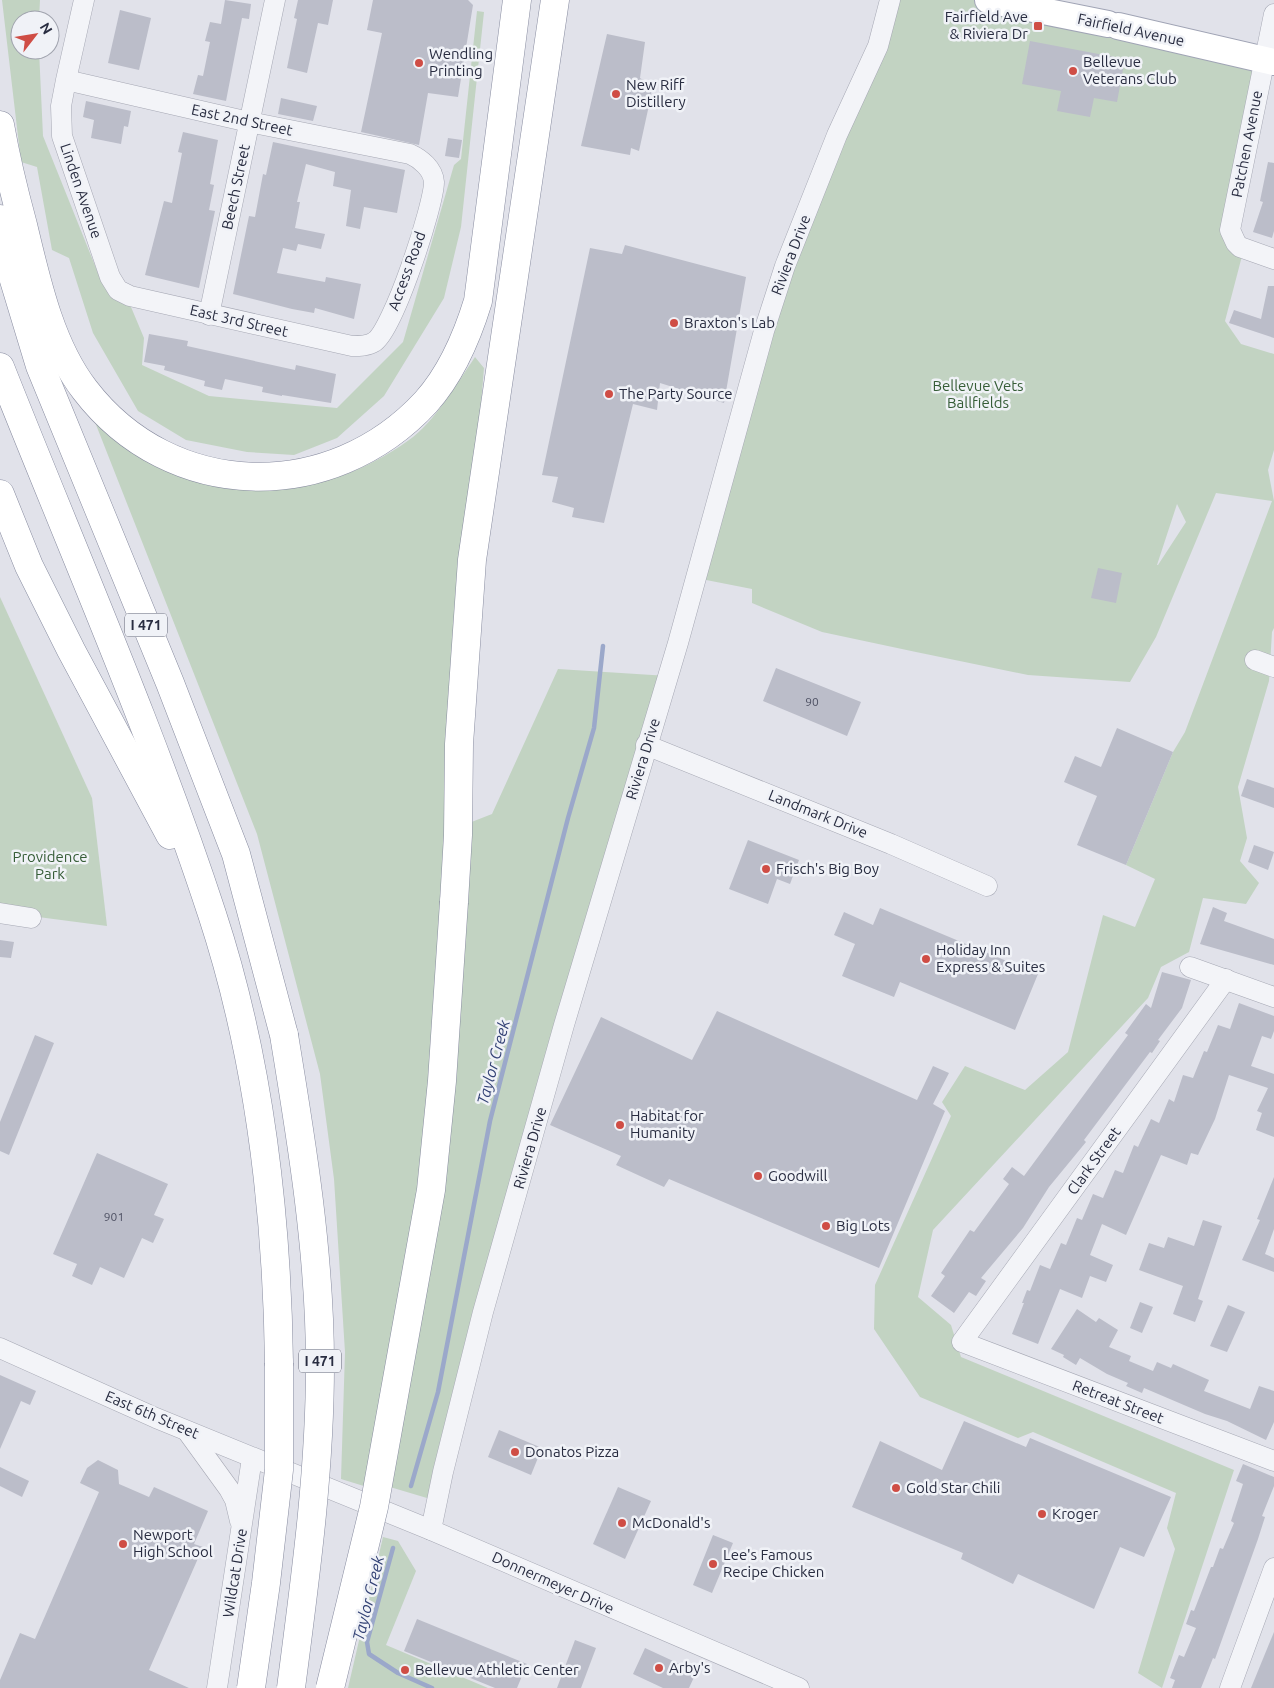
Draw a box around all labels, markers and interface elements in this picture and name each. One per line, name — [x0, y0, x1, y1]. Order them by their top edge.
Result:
place label: Fairfield Ave & Riviera Dr — [945, 8, 1028, 42]
north arrow — [10, 10, 60, 60]
street label: Fairfield Avenue — [1076, 10, 1186, 49]
text: N — [37, 20, 56, 37]
marker: Fairfield Ave & Riviera Dr — [1032, 20, 1044, 32]
place label: Wendling Printing — [429, 45, 493, 79]
place label: Bellevue Veterans Club — [1083, 53, 1177, 87]
marker: Wendling Printing — [413, 57, 425, 69]
marker: Bellevue Veterans Club — [1067, 65, 1079, 77]
place label: New Riff Distillery — [626, 76, 686, 110]
marker: New Riff Distillery — [610, 88, 622, 100]
street label: Patchen Avenue — [1228, 89, 1265, 199]
street label: East 2nd Street — [190, 100, 294, 139]
street label: Linden Avenue — [57, 141, 106, 241]
street label: Beech Street — [218, 143, 253, 231]
street label: Riviera Drive — [767, 212, 814, 297]
street label: Access Road — [384, 229, 429, 313]
street label: East 3rd Street — [188, 301, 290, 340]
place label: Braxton's Lab — [684, 314, 775, 331]
marker: Braxton's Lab — [668, 317, 680, 329]
park label: Bellevue Vets Ballfields — [932, 377, 1024, 411]
place label: The Party Source — [619, 385, 733, 402]
marker: The Party Source — [603, 388, 615, 400]
road number: I 471 — [125, 614, 167, 636]
house number: 90 — [805, 695, 819, 708]
street label: Riviera Drive — [622, 716, 663, 802]
street label: Landmark Drive — [766, 786, 870, 841]
park label: Providence Park — [12, 848, 88, 882]
place label: Frisch's Big Boy — [776, 860, 879, 877]
marker: Frisch's Big Boy — [760, 863, 772, 875]
place label: Holiday Inn Express & Suites — [936, 941, 1045, 975]
marker: Holiday Inn Express & Suites — [920, 953, 932, 965]
water label: Taylor Creek — [473, 1017, 513, 1106]
street label: Riviera Drive — [510, 1105, 549, 1191]
place label: Habitat for Humanity — [630, 1107, 704, 1141]
marker: Habitat for Humanity — [614, 1119, 626, 1131]
street label: Clark Street — [1063, 1123, 1124, 1198]
place label: Goodwill — [768, 1167, 827, 1184]
marker: Goodwill — [752, 1170, 764, 1182]
house number: 901 — [104, 1210, 124, 1223]
place label: Big Lots — [836, 1217, 890, 1234]
marker: Big Lots — [820, 1220, 832, 1232]
road number: I 471 — [299, 1350, 341, 1372]
street label: Retreat Street — [1070, 1376, 1166, 1427]
street label: East 6th Street — [103, 1387, 202, 1442]
place label: Donatos Pizza — [525, 1443, 619, 1460]
marker: Donatos Pizza — [509, 1446, 521, 1458]
place label: Gold Star Chili — [906, 1479, 1000, 1496]
marker: Gold Star Chili — [890, 1482, 902, 1494]
place label: Kroger — [1052, 1505, 1098, 1522]
marker: Kroger — [1036, 1508, 1048, 1520]
place label: McDonald's — [632, 1514, 710, 1531]
marker: McDonald's — [616, 1517, 628, 1529]
place label: Newport High School — [133, 1526, 213, 1560]
street label: Wildcat Drive — [219, 1527, 250, 1619]
marker: Newport High School — [117, 1538, 129, 1550]
place label: Lee's Famous Recipe Chicken — [723, 1546, 824, 1580]
street label: Donnermeyer Drive — [490, 1548, 617, 1617]
water label: Taylor Creek — [349, 1553, 387, 1642]
marker: Lee's Famous Recipe Chicken — [707, 1558, 719, 1570]
place label: Arby's — [669, 1659, 711, 1676]
place label: Bellevue Athletic Center — [415, 1661, 579, 1678]
marker: Arby's — [653, 1662, 665, 1674]
marker: Bellevue Athletic Center — [399, 1664, 411, 1676]

